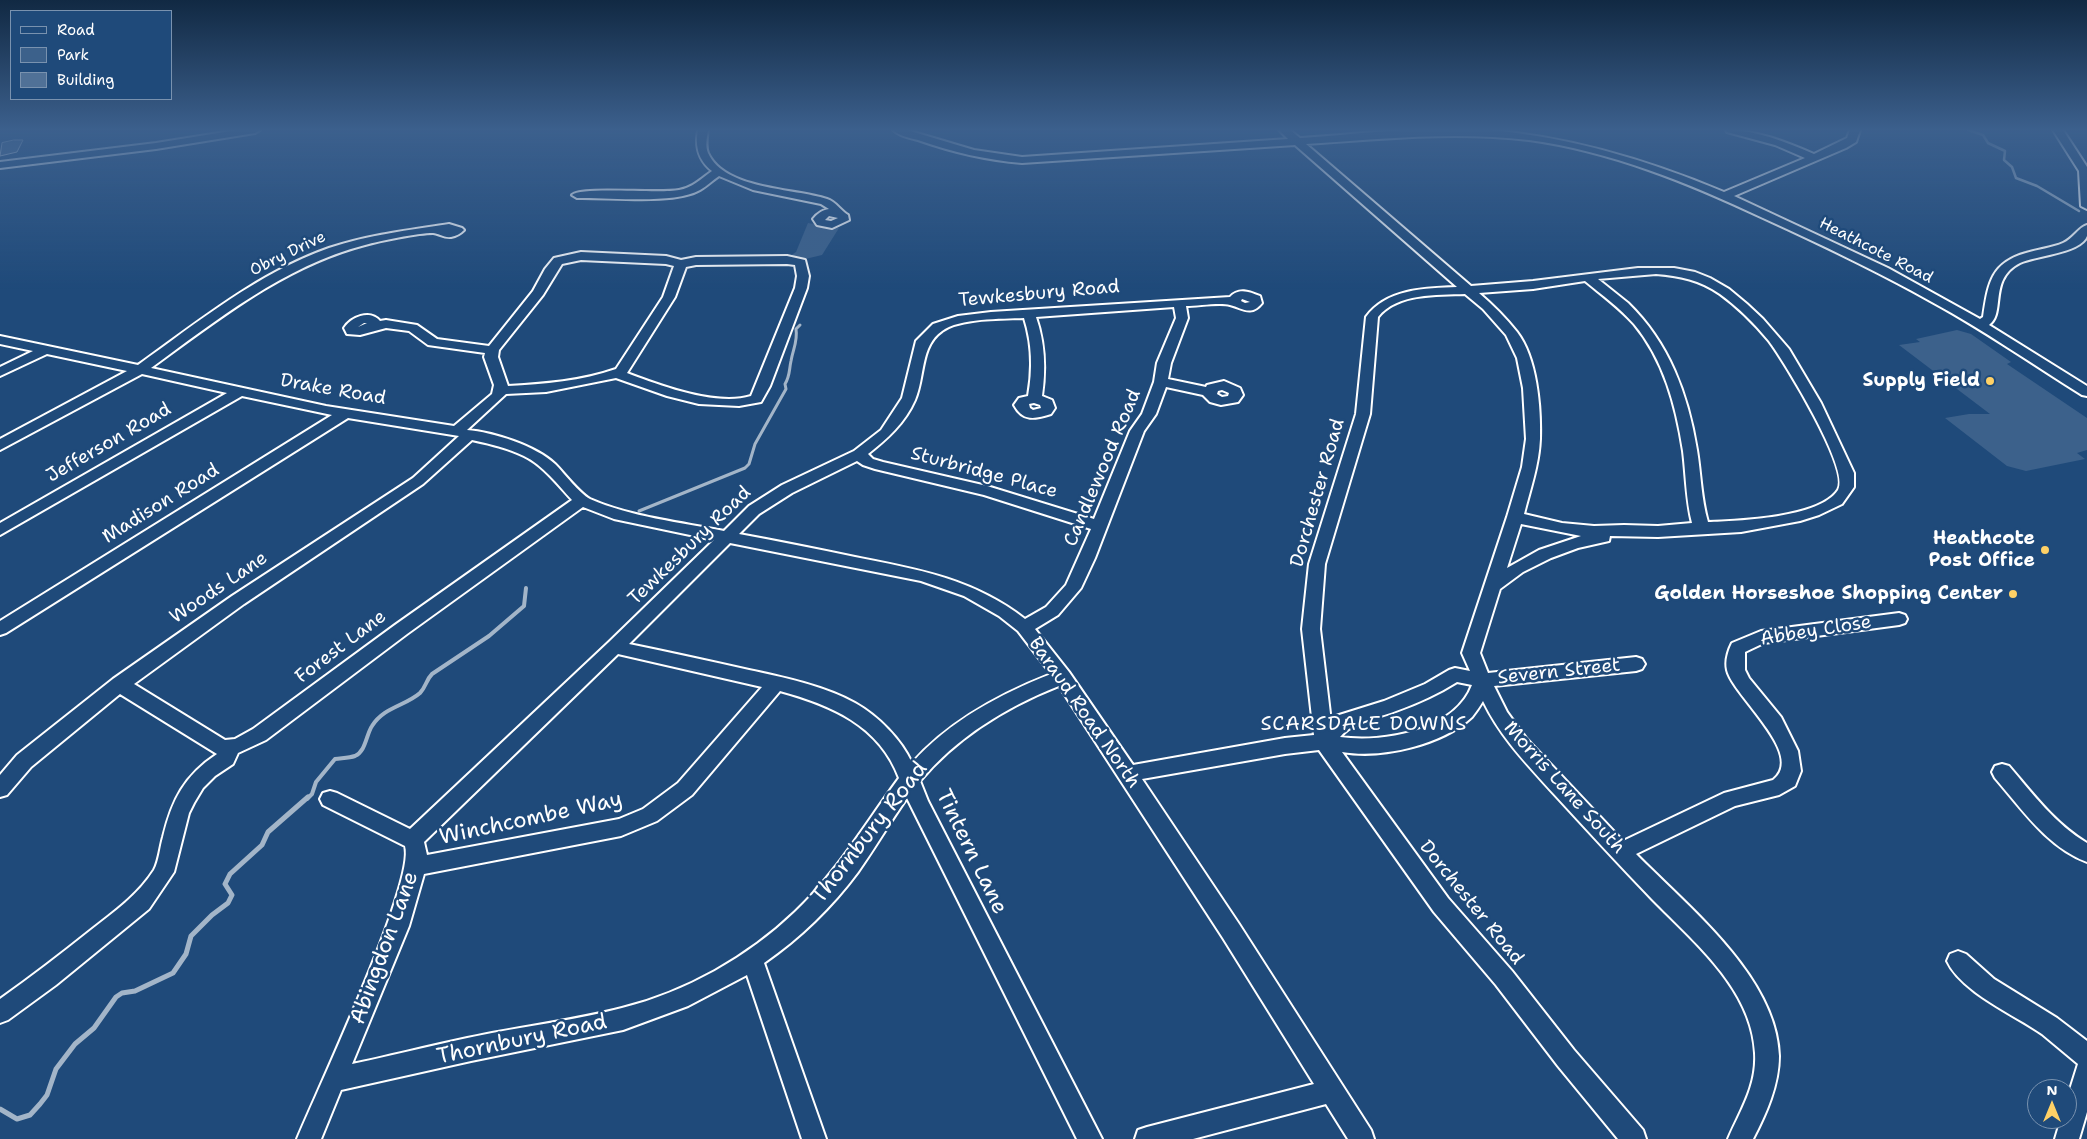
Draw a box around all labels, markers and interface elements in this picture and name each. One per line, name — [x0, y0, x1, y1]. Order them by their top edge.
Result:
legend — [10, 10, 172, 100]
text: Road — [57, 20, 95, 40]
text: Park — [57, 45, 89, 65]
text: Building — [57, 70, 114, 90]
street label: Heathcote Road — [1816, 214, 1936, 288]
street label: Obry Drive — [247, 227, 329, 281]
street label: Tewkesbury Road — [957, 276, 1121, 312]
street label: Drake Road — [278, 369, 388, 411]
place label: Supply Field — [1863, 370, 1980, 392]
marker: Supply Field — [1984, 375, 1996, 387]
street label: Candlewood Road — [1060, 386, 1146, 550]
street label: Jefferson Road — [43, 398, 175, 488]
street label: Dorchester Road — [1286, 416, 1350, 570]
street label: Sturbridge Place — [908, 442, 1060, 504]
street label: Madison Road — [98, 459, 224, 549]
street label: Tewkesbury Road — [624, 482, 756, 610]
place label: Heathcote Post Office — [1928, 528, 2035, 572]
marker: Heathcote Post Office — [2039, 544, 2051, 556]
street label: Woods Lane — [166, 547, 272, 629]
place label: Golden Horseshoe Shopping Center — [1654, 583, 2003, 605]
marker: Golden Horseshoe Shopping Center — [2007, 588, 2019, 600]
street label: Forest Lane — [291, 605, 391, 689]
street label: Abbey Close — [1759, 611, 1873, 651]
street label: Baraud Road North — [1023, 633, 1145, 793]
street label: Severn Street — [1497, 654, 1621, 690]
district label: SCARSDALE DOWNS — [1259, 713, 1469, 737]
street label: Morris Lane South — [1498, 717, 1630, 859]
street label: Thornbury Road — [806, 757, 934, 909]
street label: Tintern Lane — [929, 785, 1013, 919]
street label: Winchcombe Way — [437, 787, 625, 851]
street label: Dorchester Road — [1414, 836, 1528, 970]
street label: Abingdon Lane — [345, 868, 425, 1028]
street label: Thornbury Road — [435, 1009, 609, 1071]
north arrow — [2027, 1079, 2077, 1129]
text: N — [2046, 1081, 2058, 1099]

